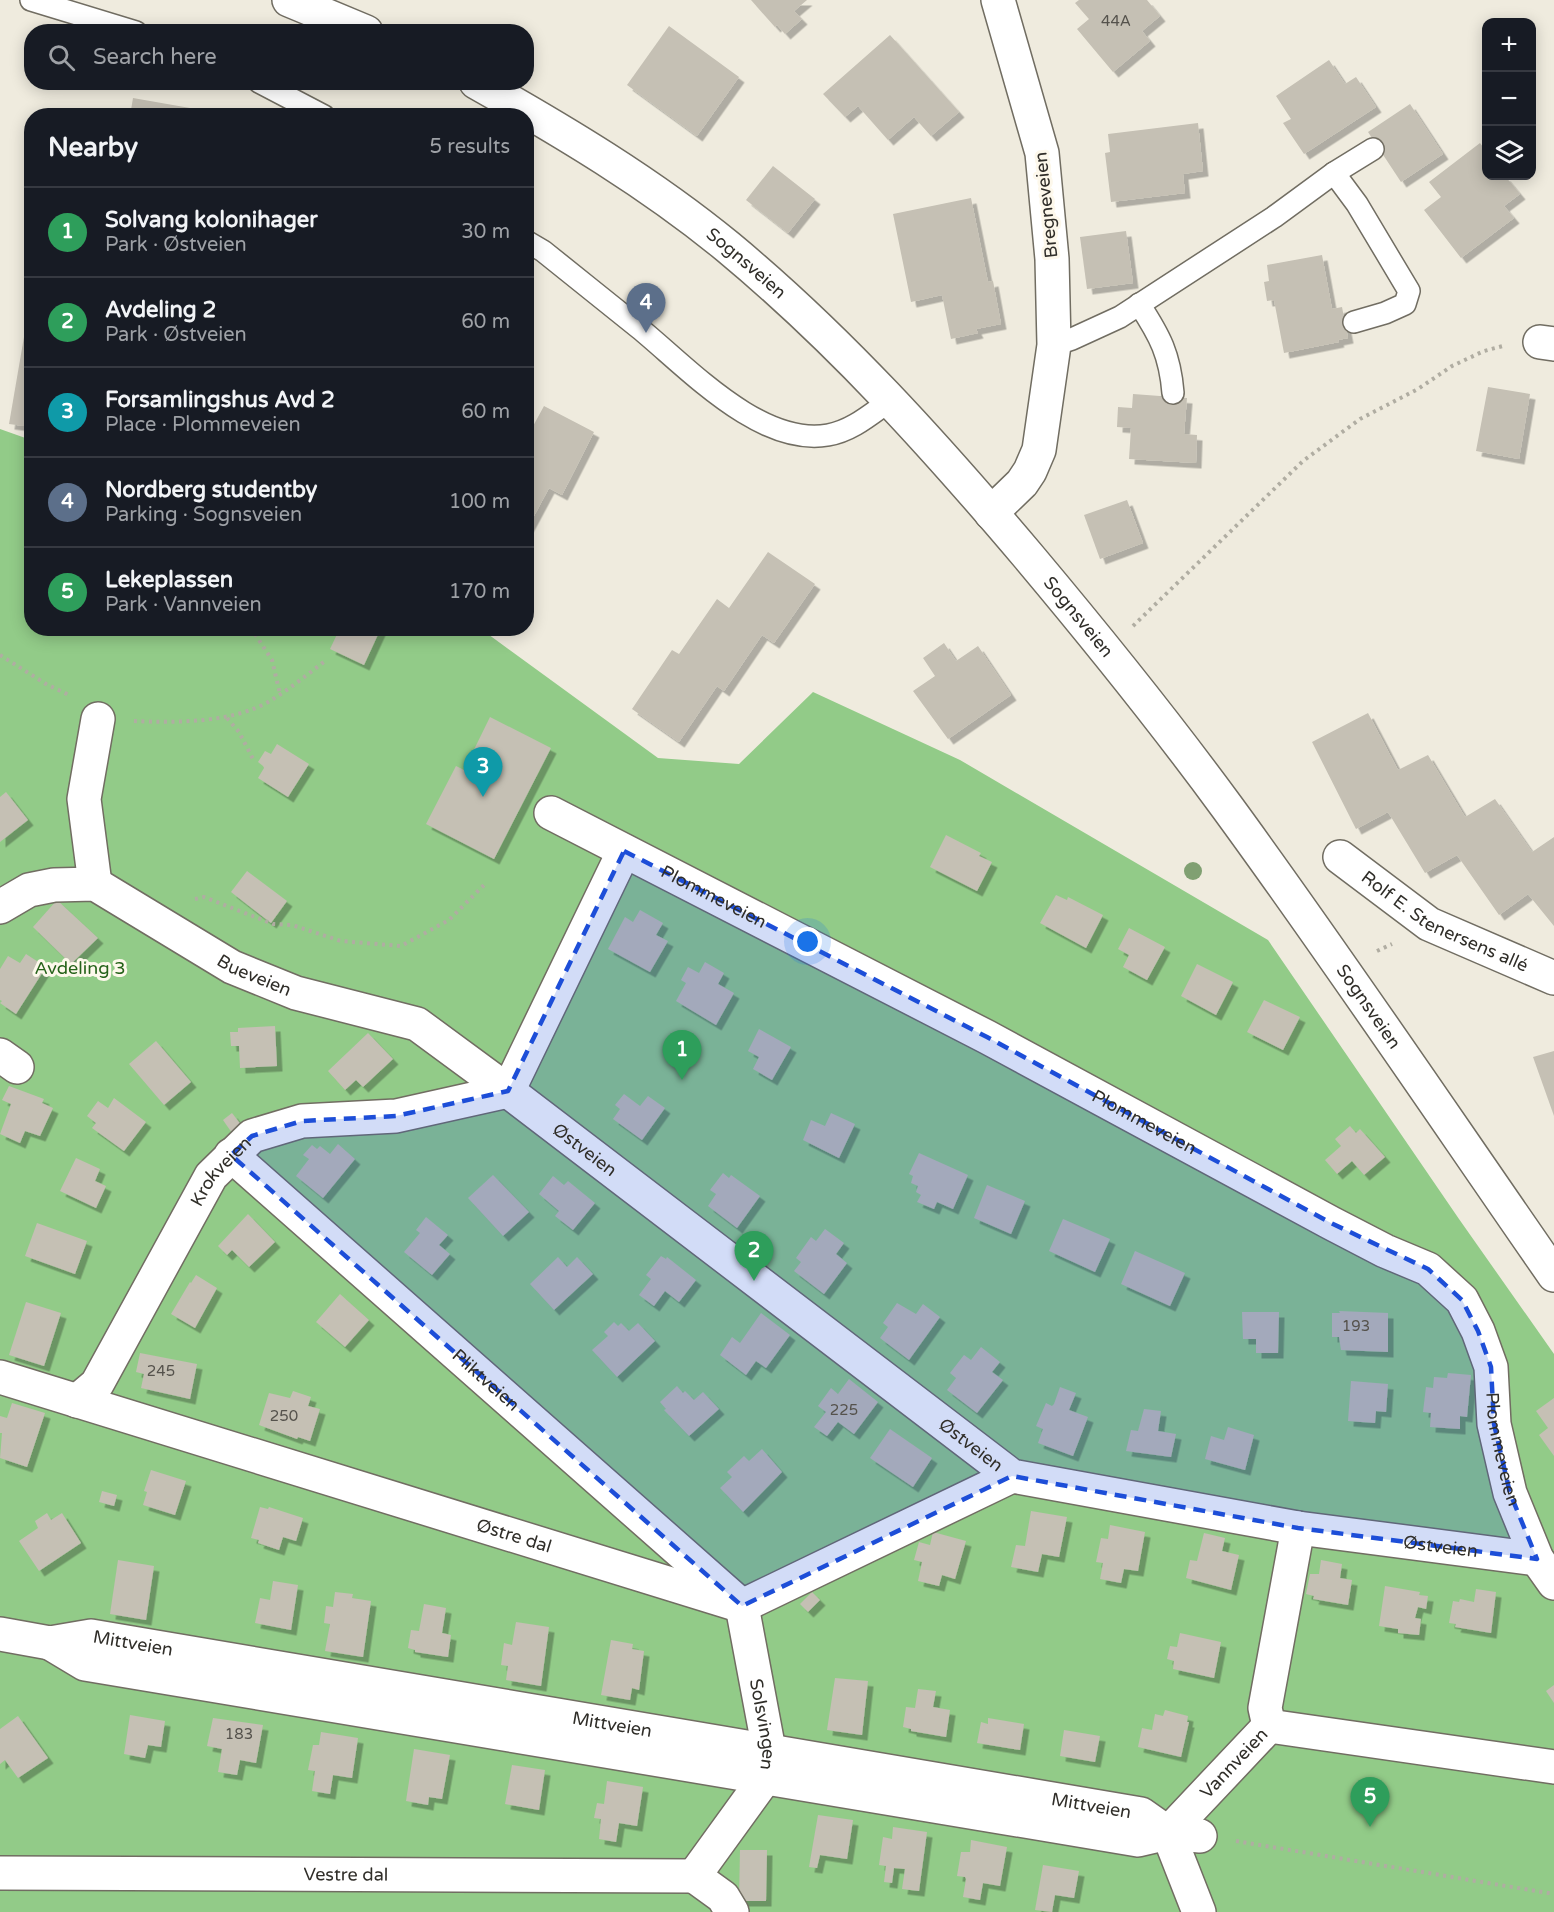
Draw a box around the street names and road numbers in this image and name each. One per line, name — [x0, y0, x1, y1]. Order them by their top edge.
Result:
street label: Bregneveien — [1029, 151, 1063, 259]
street label: Sognsveien — [702, 223, 791, 303]
street label: Sognsveien — [1039, 572, 1118, 662]
street label: Plommeveien — [657, 860, 770, 933]
street label: Rolf E. Stenersens allé — [1357, 866, 1532, 977]
street label: Bueveien — [213, 949, 295, 1001]
street label: Sognsveien — [1332, 960, 1406, 1053]
street label: Plommeveien — [1088, 1085, 1201, 1159]
street label: Østveien — [548, 1118, 621, 1181]
street label: Krokveien — [186, 1132, 256, 1210]
street label: Pliktveien — [448, 1344, 524, 1416]
street label: Plommeveien — [1481, 1392, 1525, 1509]
street label: Østveien — [935, 1413, 1008, 1476]
street label: Østre dal — [474, 1514, 554, 1558]
street label: Østveien — [1402, 1531, 1479, 1562]
street label: Mittveien — [91, 1626, 175, 1661]
street label: Solsvingen — [745, 1677, 780, 1772]
street label: Mittveien — [571, 1707, 654, 1742]
street label: Vannveien — [1195, 1723, 1272, 1803]
street label: Mittveien — [1050, 1788, 1133, 1823]
street label: Vestre dal — [304, 1863, 388, 1886]

